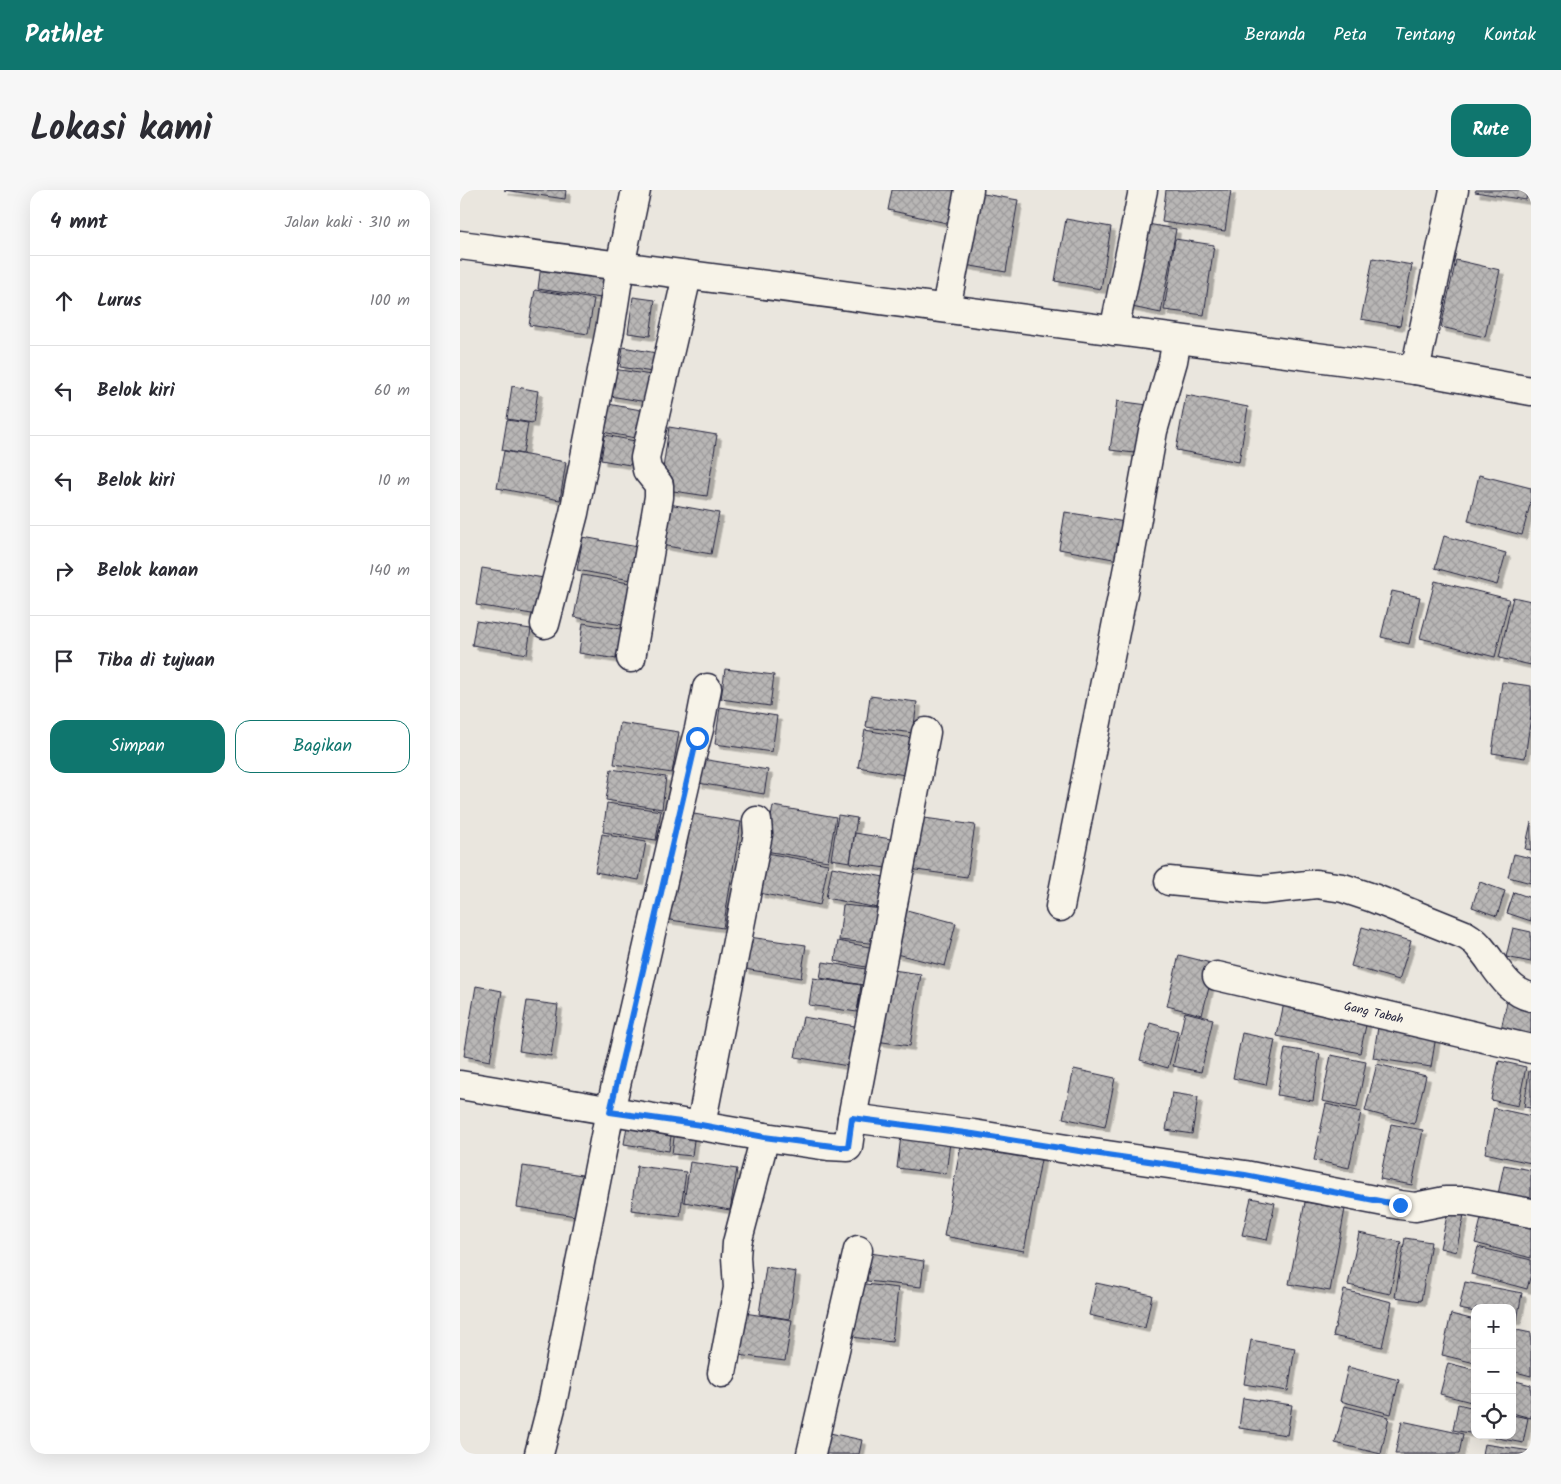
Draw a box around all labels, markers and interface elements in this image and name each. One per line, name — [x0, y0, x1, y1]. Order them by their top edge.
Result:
text: Pathlet — [25, 16, 104, 55]
text: Beranda — [1245, 21, 1306, 50]
text: Peta — [1334, 21, 1367, 50]
text: Tentang — [1395, 21, 1456, 50]
text: Kontak — [1484, 21, 1536, 50]
text: Lokasi kami — [30, 102, 212, 158]
button: Rute — [1451, 104, 1531, 157]
text: 4 mnt — [50, 206, 108, 239]
text: Jalan kaki · 310 m — [284, 210, 410, 235]
text: Lurus — [97, 286, 142, 316]
icon: ahead — [50, 287, 78, 315]
text: 100 m — [370, 288, 410, 313]
text: Belok kiri — [97, 376, 175, 406]
icon: left — [50, 377, 78, 405]
text: 60 m — [374, 378, 410, 403]
text: Belok kiri — [97, 466, 175, 496]
icon: left — [50, 467, 78, 495]
text: 10 m — [378, 468, 410, 493]
text: Belok kanan — [97, 556, 198, 586]
icon: right — [50, 557, 78, 585]
text: 140 m — [369, 558, 410, 583]
text: Tiba di tujuan — [97, 646, 215, 676]
icon: arrive — [50, 647, 78, 675]
button: Simpan — [50, 720, 225, 773]
button: Bagikan — [235, 720, 410, 773]
route start — [686, 727, 709, 750]
street label: Gang Tabah — [1342, 997, 1405, 1029]
route end — [1389, 1194, 1412, 1217]
map controls — [1471, 1304, 1516, 1439]
button: + — [1471, 1304, 1516, 1349]
button: − — [1471, 1349, 1516, 1394]
button: locate — [1471, 1394, 1516, 1439]

